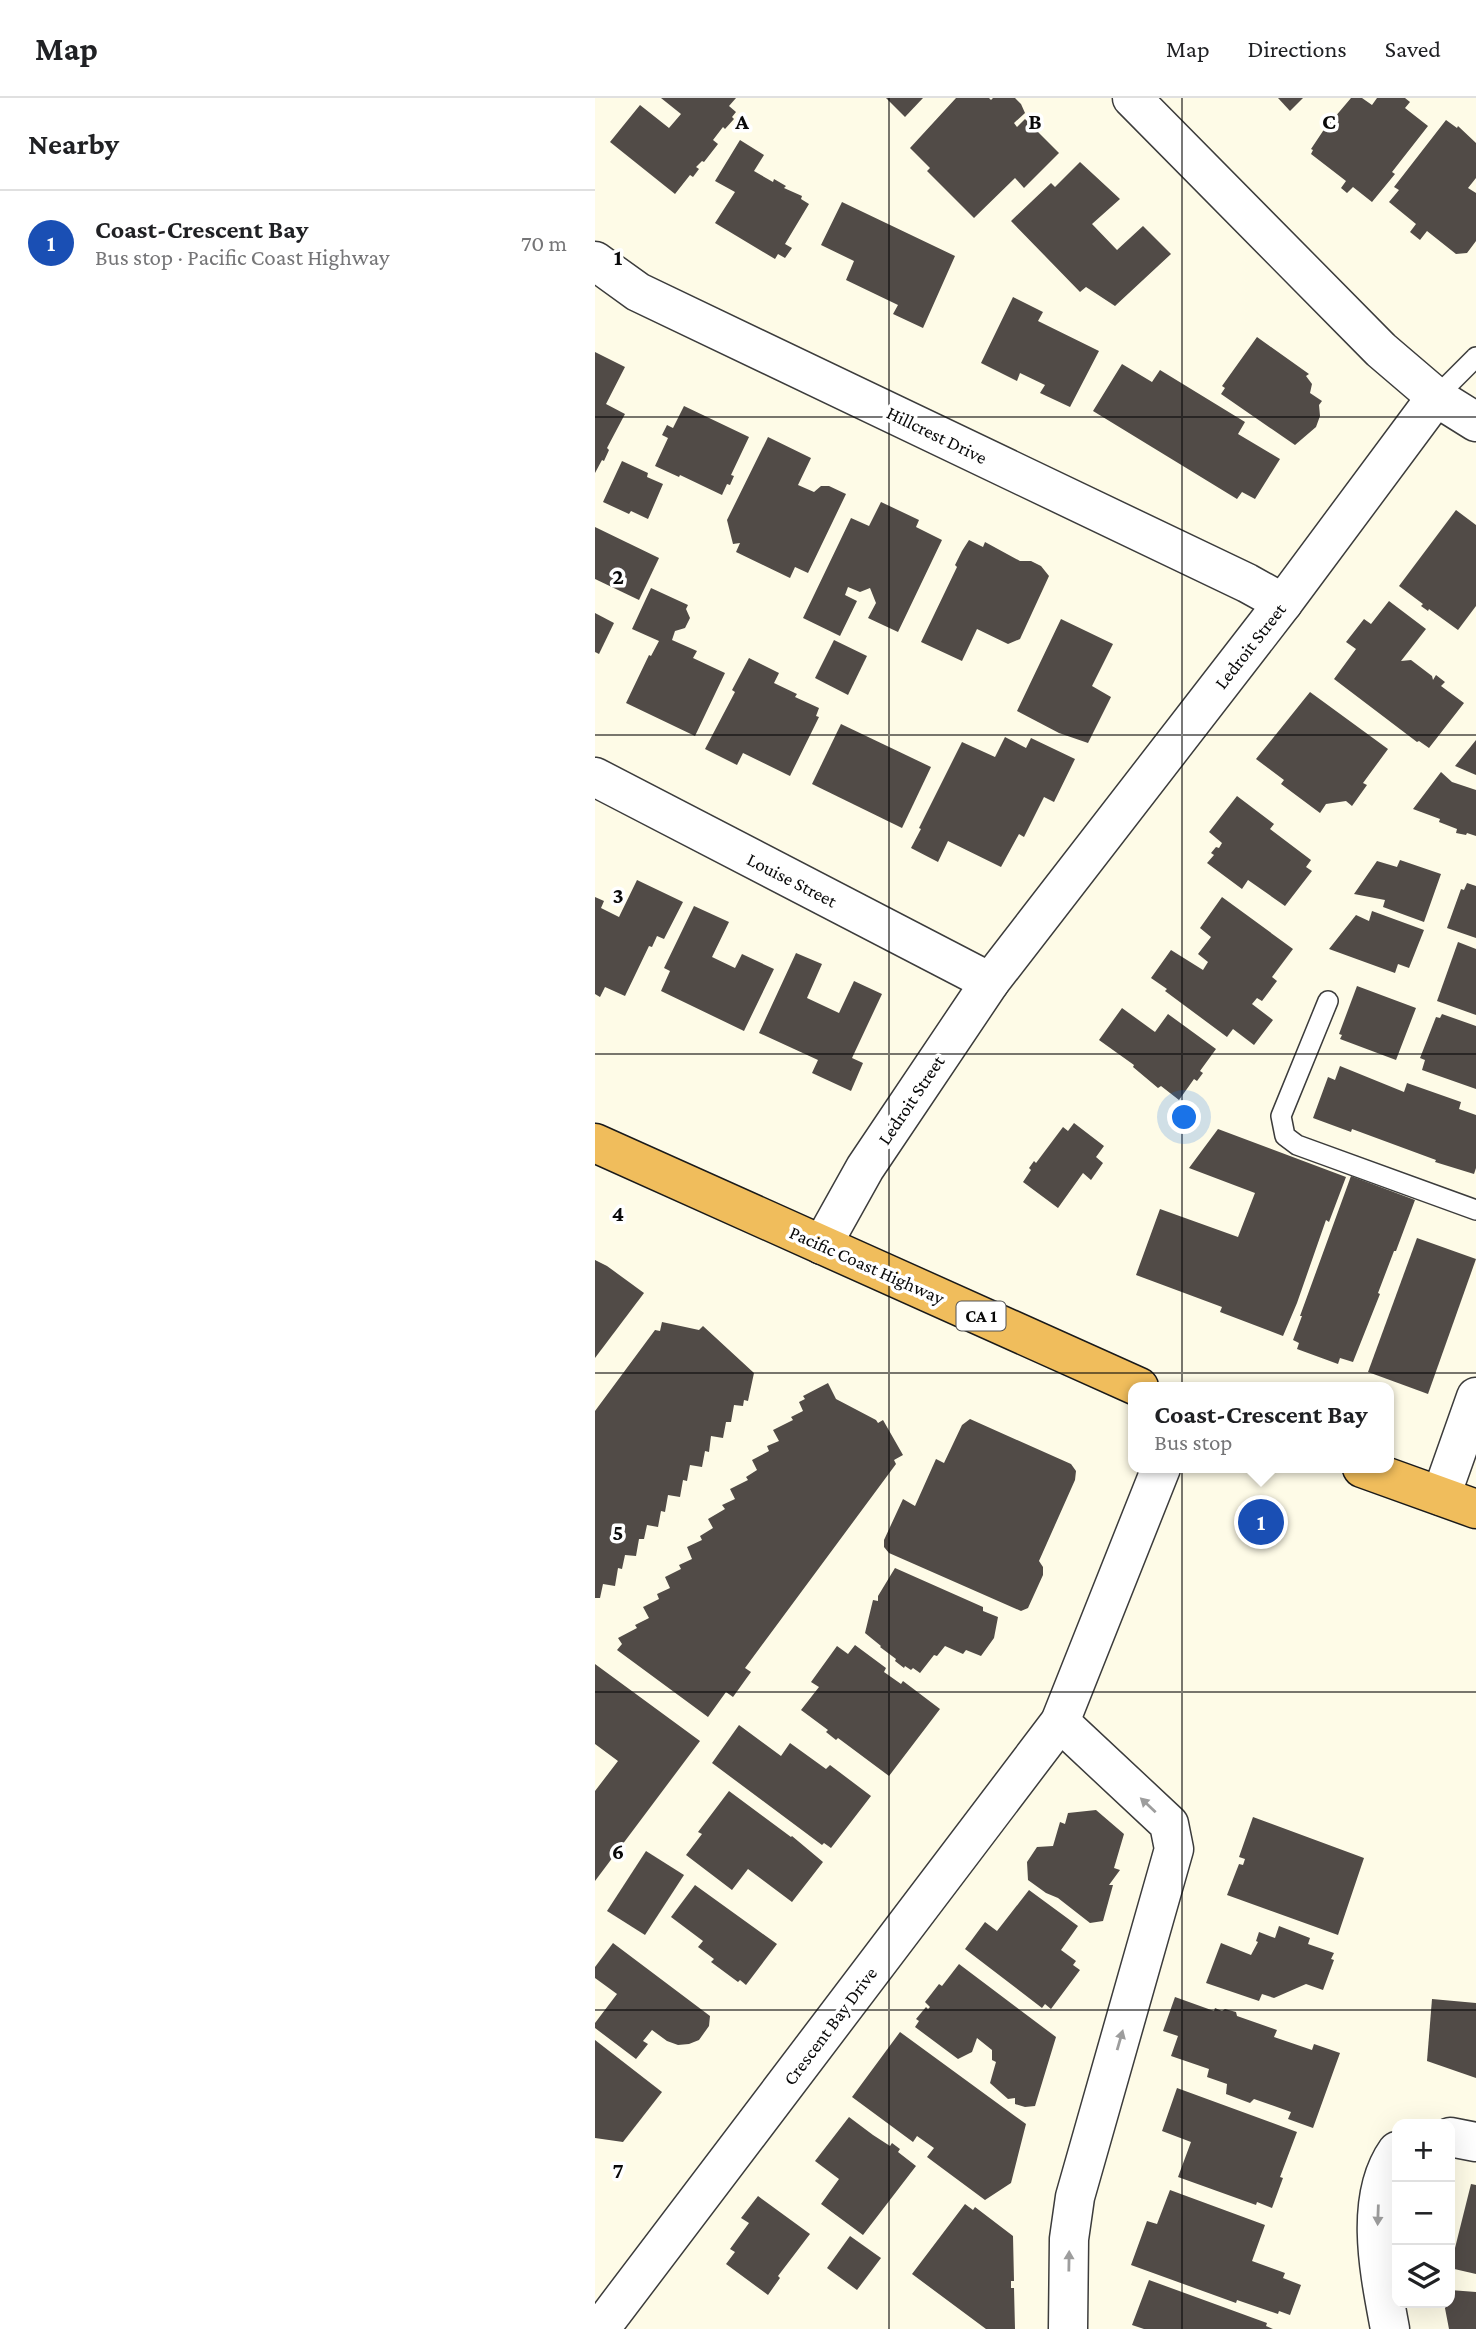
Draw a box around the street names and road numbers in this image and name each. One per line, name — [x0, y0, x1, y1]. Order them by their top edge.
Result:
street label: Hillcrest Drive — [884, 402, 990, 468]
street label: Ledroit Street — [1210, 598, 1290, 693]
street label: Louise Street — [744, 848, 841, 912]
street label: Ledroit Street — [874, 1051, 949, 1149]
street label: Pacific Coast Highway — [786, 1221, 948, 1309]
road number: CA 1 — [957, 1302, 1005, 1330]
street label: Crescent Bay Drive — [779, 1963, 881, 2089]

